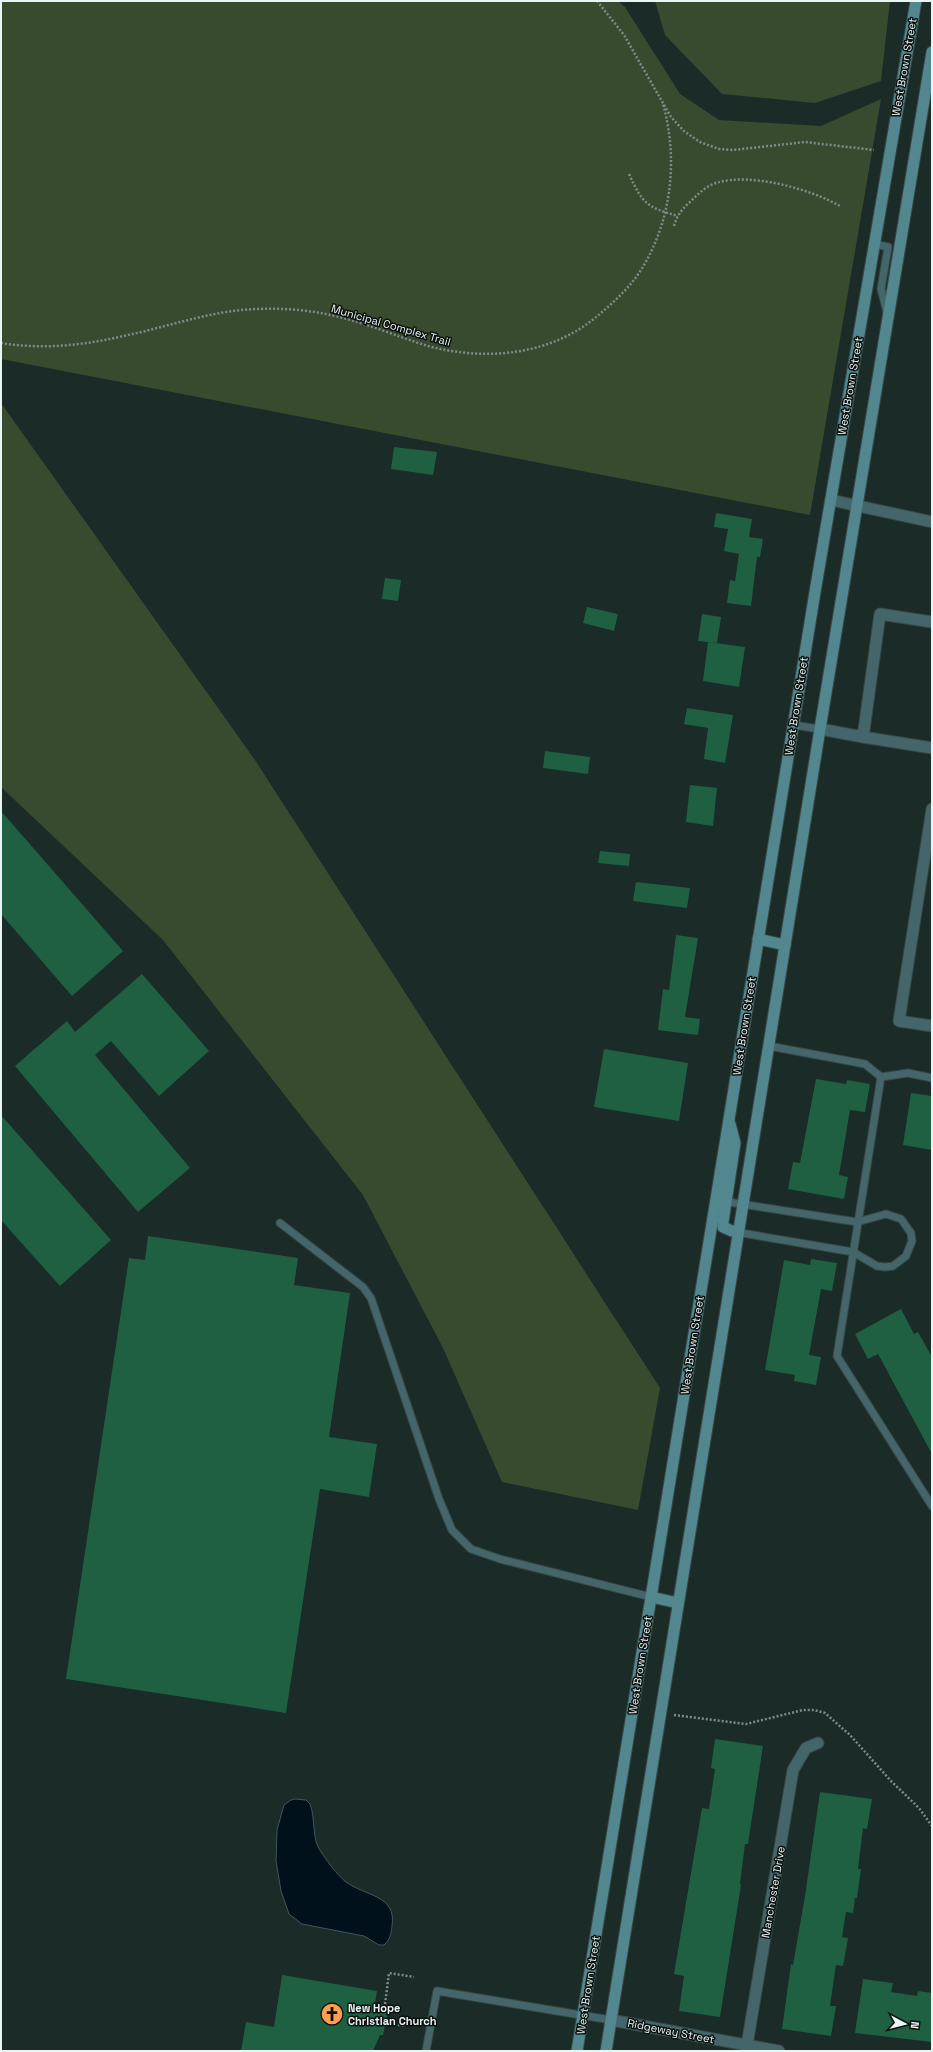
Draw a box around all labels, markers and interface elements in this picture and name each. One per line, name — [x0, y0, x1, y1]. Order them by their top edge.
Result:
street label: West Brown Street — [888, 17, 920, 117]
street label: Municipal Complex Trail — [330, 301, 452, 349]
street label: West Brown Street — [834, 336, 866, 436]
street label: West Brown Street — [781, 656, 811, 756]
street label: West Brown Street — [729, 976, 759, 1076]
street label: West Brown Street — [677, 1295, 707, 1395]
street label: West Brown Street — [625, 1615, 655, 1715]
street label: Manchester Drive — [758, 1845, 788, 1939]
street label: West Brown Street — [573, 1935, 603, 2035]
church icon: New Hope Christian Church — [319, 2001, 345, 2027]
place label: New Hope Christian Church — [348, 2001, 437, 2028]
north arrow — [885, 2004, 925, 2044]
street label: Ridgeway Street — [626, 2016, 716, 2046]
text: N — [908, 2021, 922, 2030]

